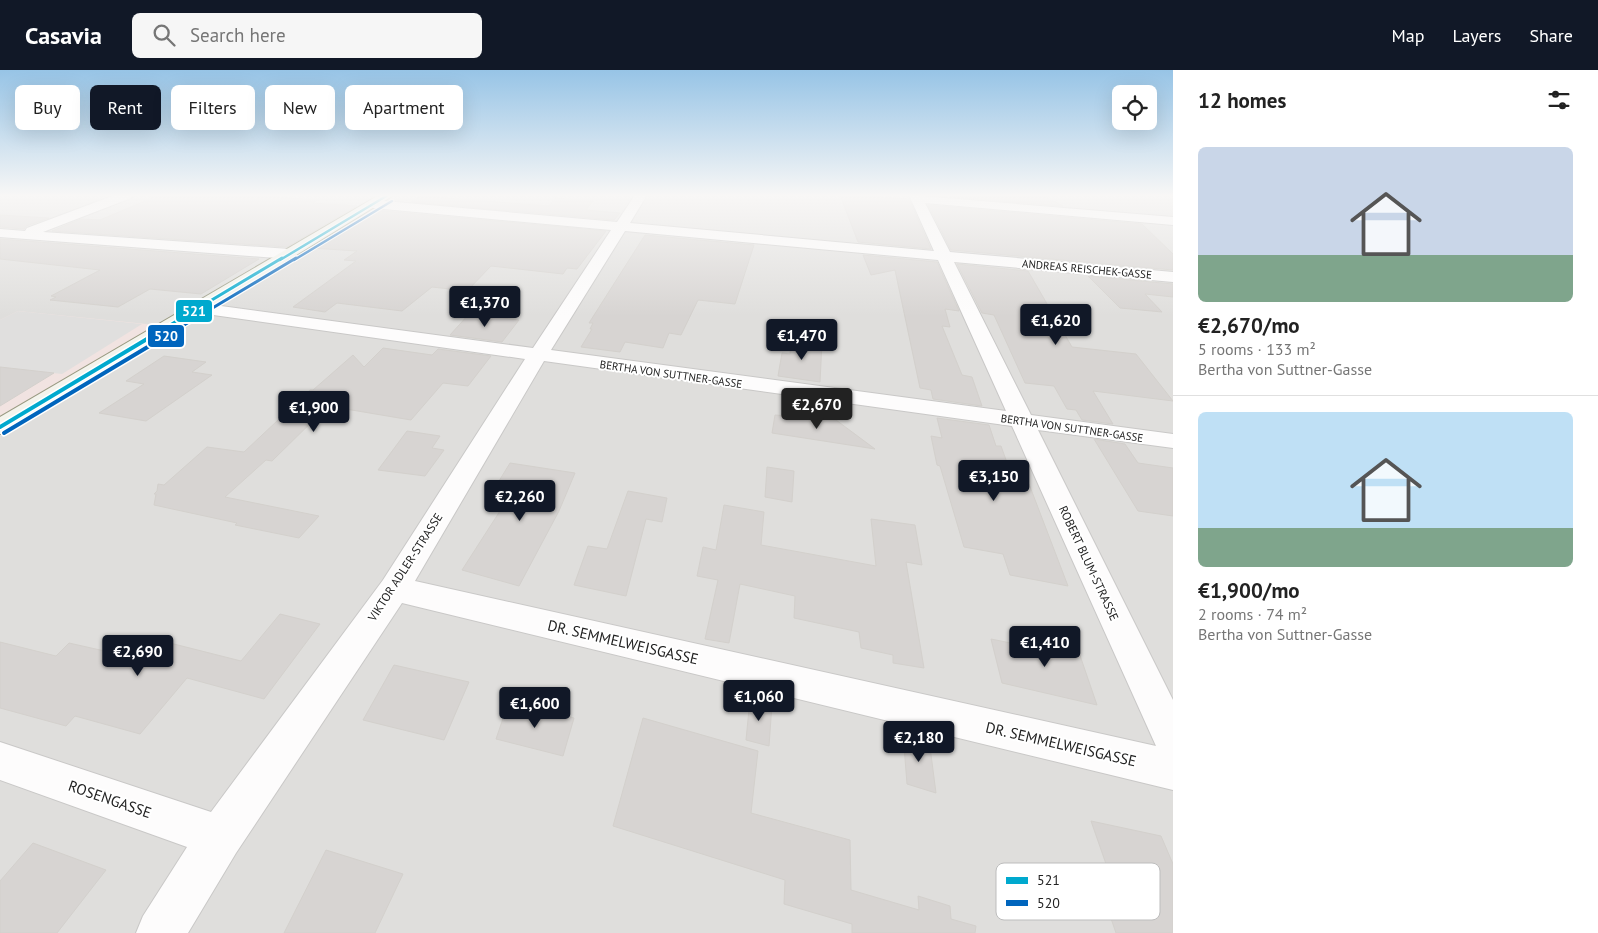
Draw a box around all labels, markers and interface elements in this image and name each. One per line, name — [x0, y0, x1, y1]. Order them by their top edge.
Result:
search box — [132, 13, 482, 58]
text: Casavia — [25, 20, 102, 51]
icon: search — [150, 21, 178, 49]
text: Search here — [190, 23, 286, 47]
text: Map — [1392, 24, 1424, 47]
text: Layers — [1452, 24, 1501, 47]
text: Share — [1529, 24, 1573, 47]
chip: Buy — [15, 85, 80, 130]
chip: Rent — [90, 85, 161, 130]
chip: Filters — [171, 85, 255, 130]
chip: New — [265, 85, 335, 130]
chip: Apartment — [345, 85, 463, 130]
map controls — [1112, 85, 1157, 130]
button: locate — [1112, 85, 1157, 130]
icon: filters — [1545, 86, 1573, 114]
text: 12 homes — [1198, 87, 1286, 114]
icon: home — [1341, 179, 1431, 269]
street label: ANDREAS REISCHEK-GASSE — [1021, 256, 1153, 282]
pin: €1,370 — [444, 286, 526, 328]
text: €1,370 — [460, 292, 510, 312]
line badge: 521 — [175, 299, 213, 323]
text: 521 — [182, 302, 206, 320]
pin: €1,620 — [1015, 304, 1097, 346]
text: €1,620 — [1031, 310, 1081, 330]
text: €2,670/mo — [1198, 312, 1300, 339]
pin: €1,470 — [761, 318, 843, 361]
line badge: 520 — [147, 324, 185, 348]
text: €1,470 — [777, 325, 827, 345]
text: 520 — [154, 327, 178, 345]
text: 5 rooms · 133 m² — [1198, 339, 1316, 359]
street label: BERTHA VON SUTTNER-GASSE — [599, 357, 743, 391]
text: Bertha von Suttner-Gasse — [1198, 359, 1372, 379]
pin: €2,670 — [776, 388, 858, 430]
pin: €1,900 — [273, 390, 355, 433]
text: €2,670 — [792, 394, 842, 414]
text: €1,900 — [289, 397, 339, 417]
street label: BERTHA VON SUTTNER-GASSE — [1000, 411, 1144, 445]
icon: home — [1341, 445, 1431, 535]
pin: €3,150 — [953, 460, 1035, 502]
text: €3,150 — [969, 466, 1019, 486]
pin: €2,260 — [479, 480, 561, 522]
text: €2,260 — [495, 486, 545, 506]
street label: ROBERT BLUM-STRASSE — [1056, 503, 1122, 623]
street label: VIKTOR ADLER-STRASSE — [364, 510, 446, 625]
text: €1,900/mo — [1198, 577, 1300, 604]
text: 2 rooms · 74 m² — [1198, 604, 1307, 624]
street label: DR. SEMMELWEISGASSE — [546, 615, 700, 669]
text: Bertha von Suttner-Gasse — [1198, 624, 1372, 644]
pin: €1,410 — [1004, 626, 1086, 668]
text: €1,410 — [1020, 632, 1070, 652]
pin: €2,690 — [97, 634, 179, 677]
text: €2,690 — [113, 641, 163, 661]
pin: €1,060 — [718, 680, 800, 722]
pin: €1,600 — [494, 686, 576, 729]
text: €1,060 — [734, 686, 784, 706]
text: €1,600 — [510, 693, 560, 713]
street label: DR. SEMMELWEISGASSE — [984, 717, 1138, 771]
pin: €2,180 — [878, 720, 960, 763]
text: €2,180 — [894, 727, 944, 747]
street label: ROSENGASSE — [66, 776, 154, 822]
legend — [996, 863, 1160, 920]
text: 521 — [1037, 871, 1060, 889]
text: 520 — [1037, 894, 1060, 912]

